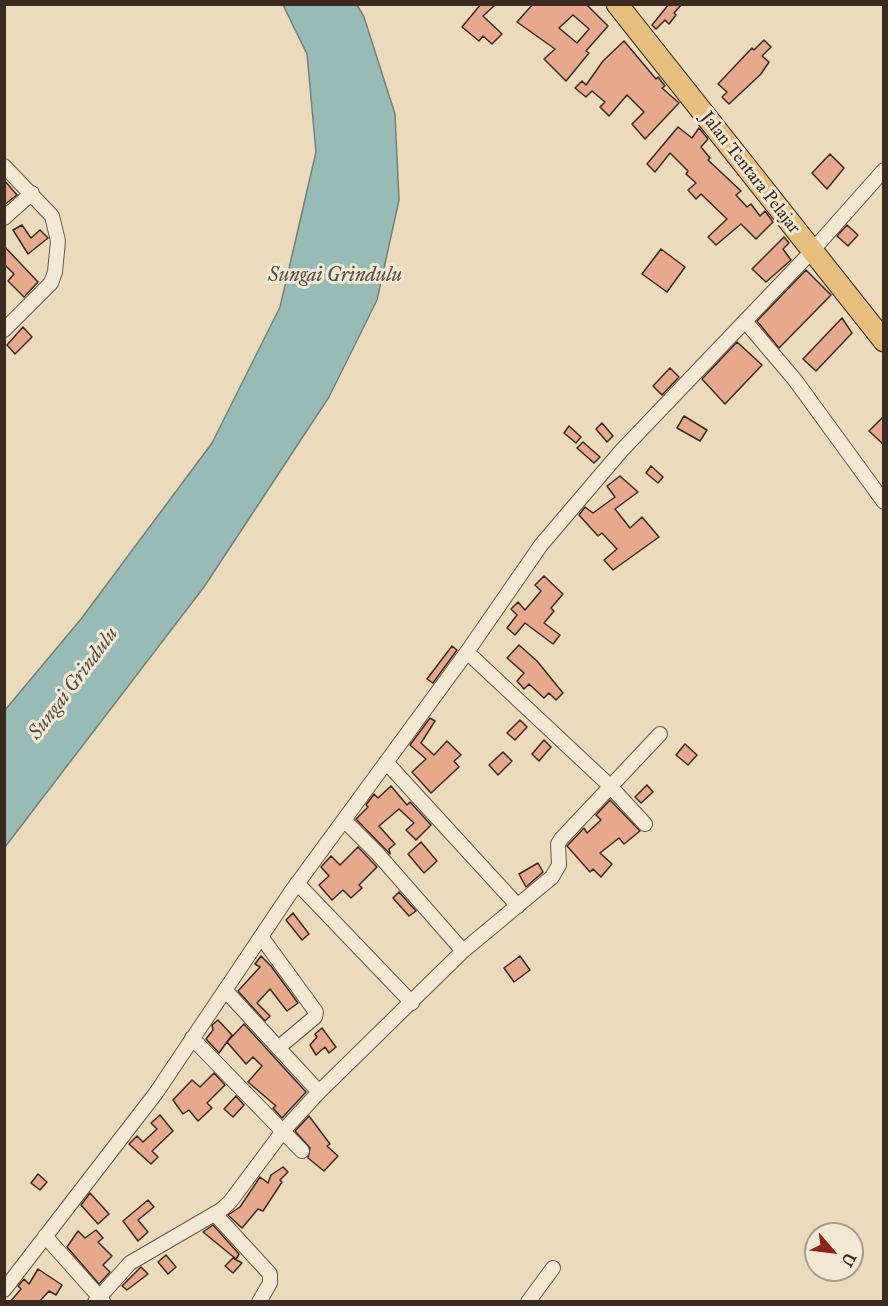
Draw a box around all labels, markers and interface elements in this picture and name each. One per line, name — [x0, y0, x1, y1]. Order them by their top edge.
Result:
street label: Jalan Tentara Pelajar — [696, 108, 804, 238]
water label: Sungai Grindulu — [268, 264, 402, 288]
water label: Sungai Grindulu — [24, 623, 124, 745]
north arrow — [804, 1222, 864, 1282]
text: U — [837, 1250, 860, 1270]

